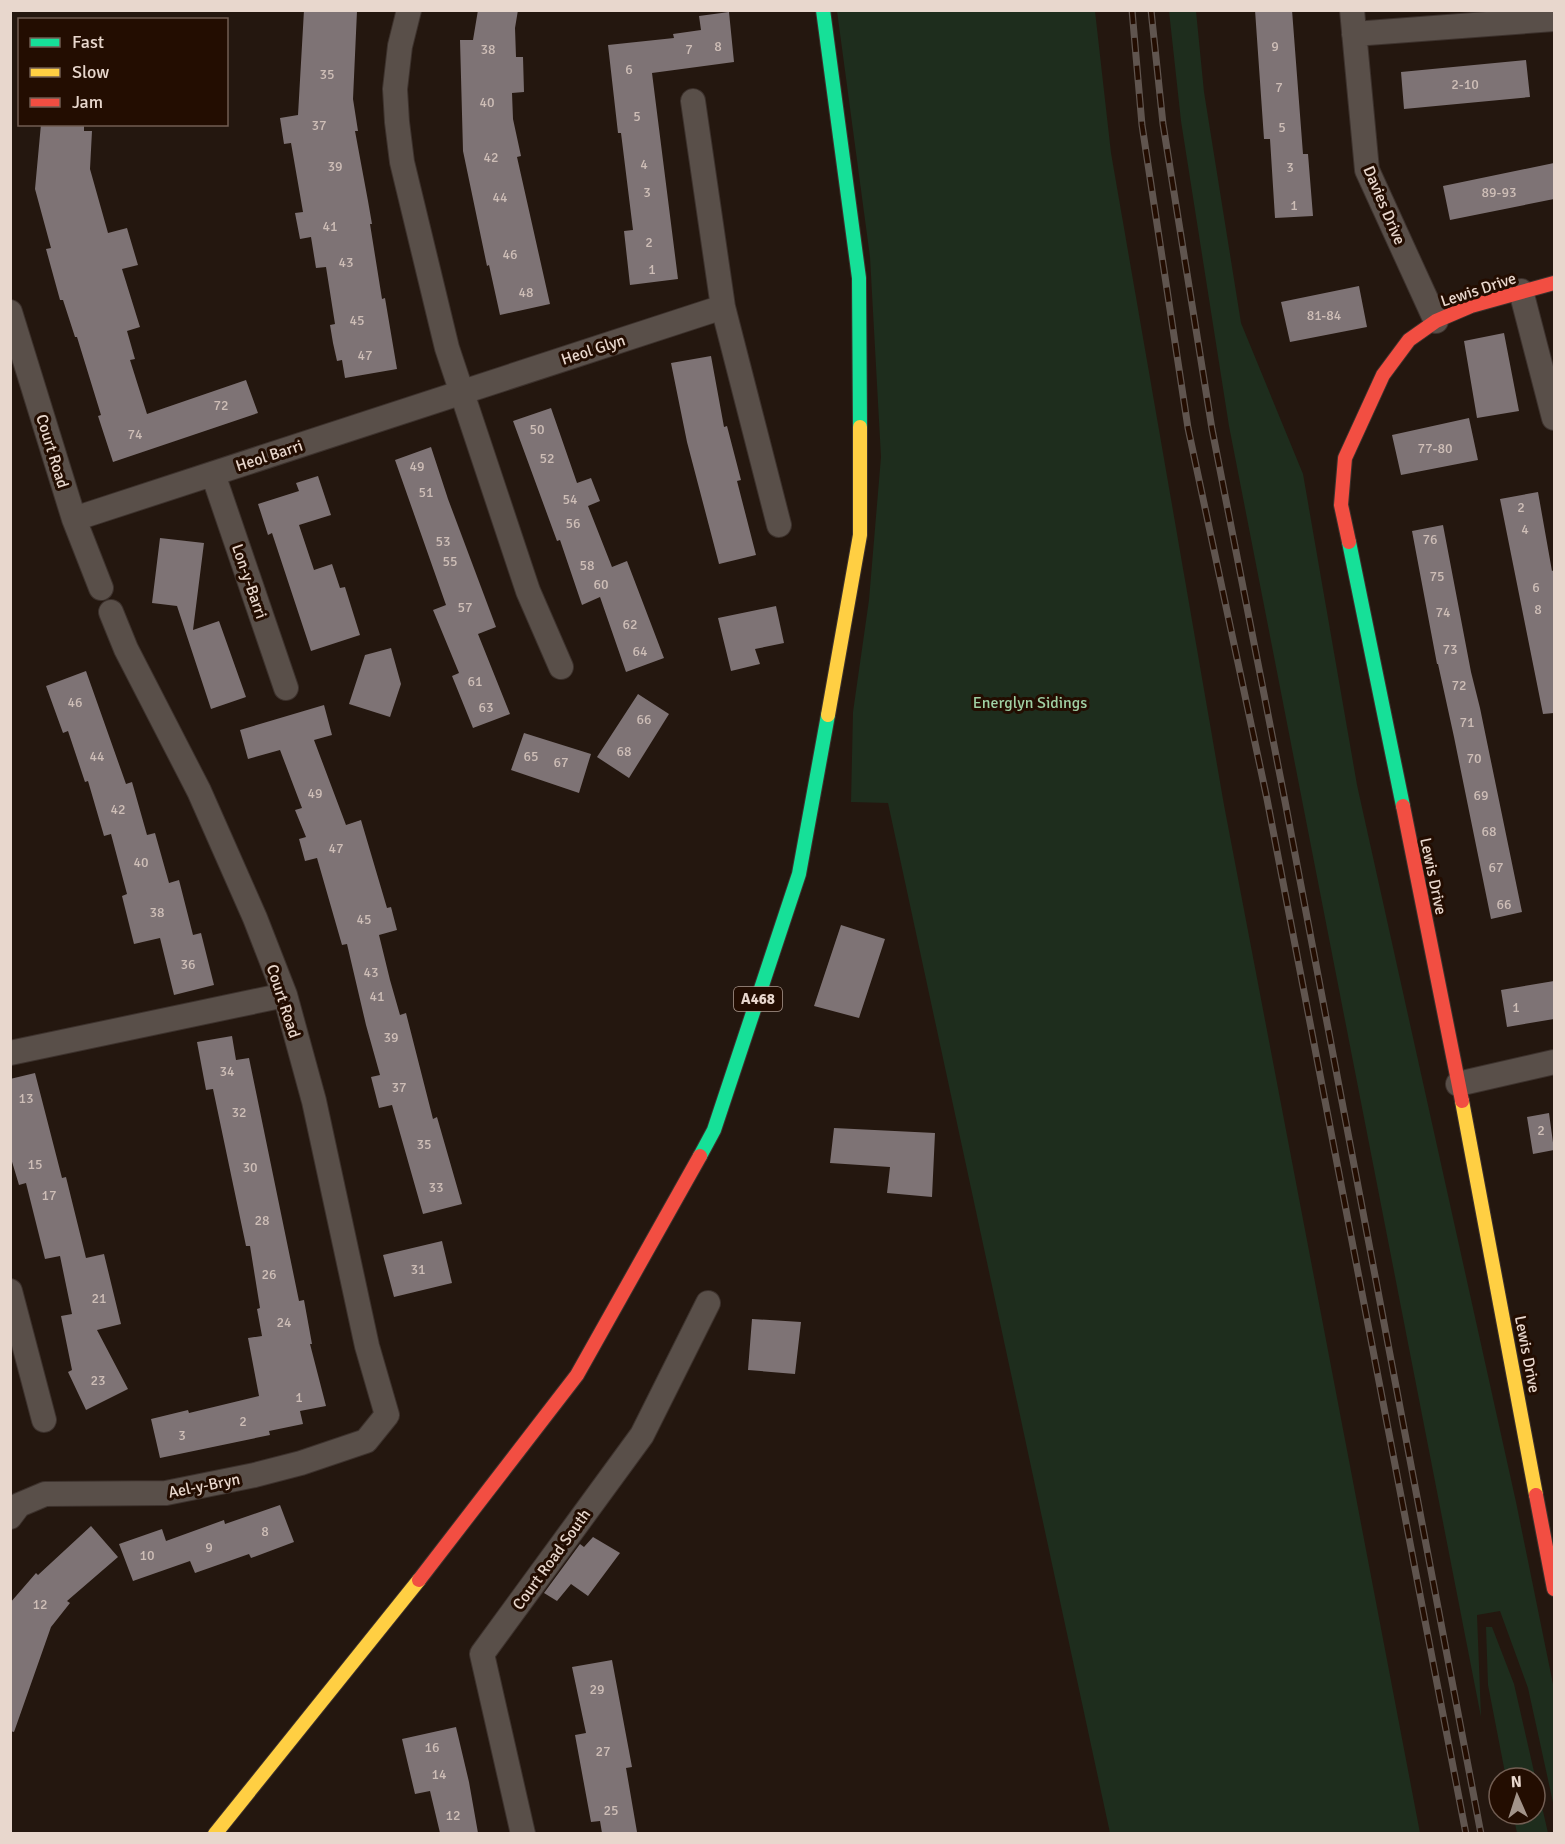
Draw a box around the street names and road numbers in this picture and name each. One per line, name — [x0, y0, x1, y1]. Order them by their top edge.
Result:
street label: Davies Drive — [1359, 163, 1410, 248]
street label: Lewis Drive — [1438, 268, 1519, 312]
street label: Heol Glyn — [559, 330, 628, 370]
street label: Court Road — [31, 412, 73, 491]
street label: Heol Barri — [233, 436, 305, 476]
street label: Lon-y-Barri — [227, 541, 271, 621]
street label: Lewis Drive — [1415, 836, 1451, 917]
street label: Court Road — [262, 962, 304, 1041]
road number: A468 — [734, 987, 782, 1011]
street label: Lewis Drive — [1510, 1314, 1544, 1394]
street label: Ael-y-Bryn — [167, 1469, 242, 1503]
street label: Court Road South — [508, 1505, 595, 1614]

